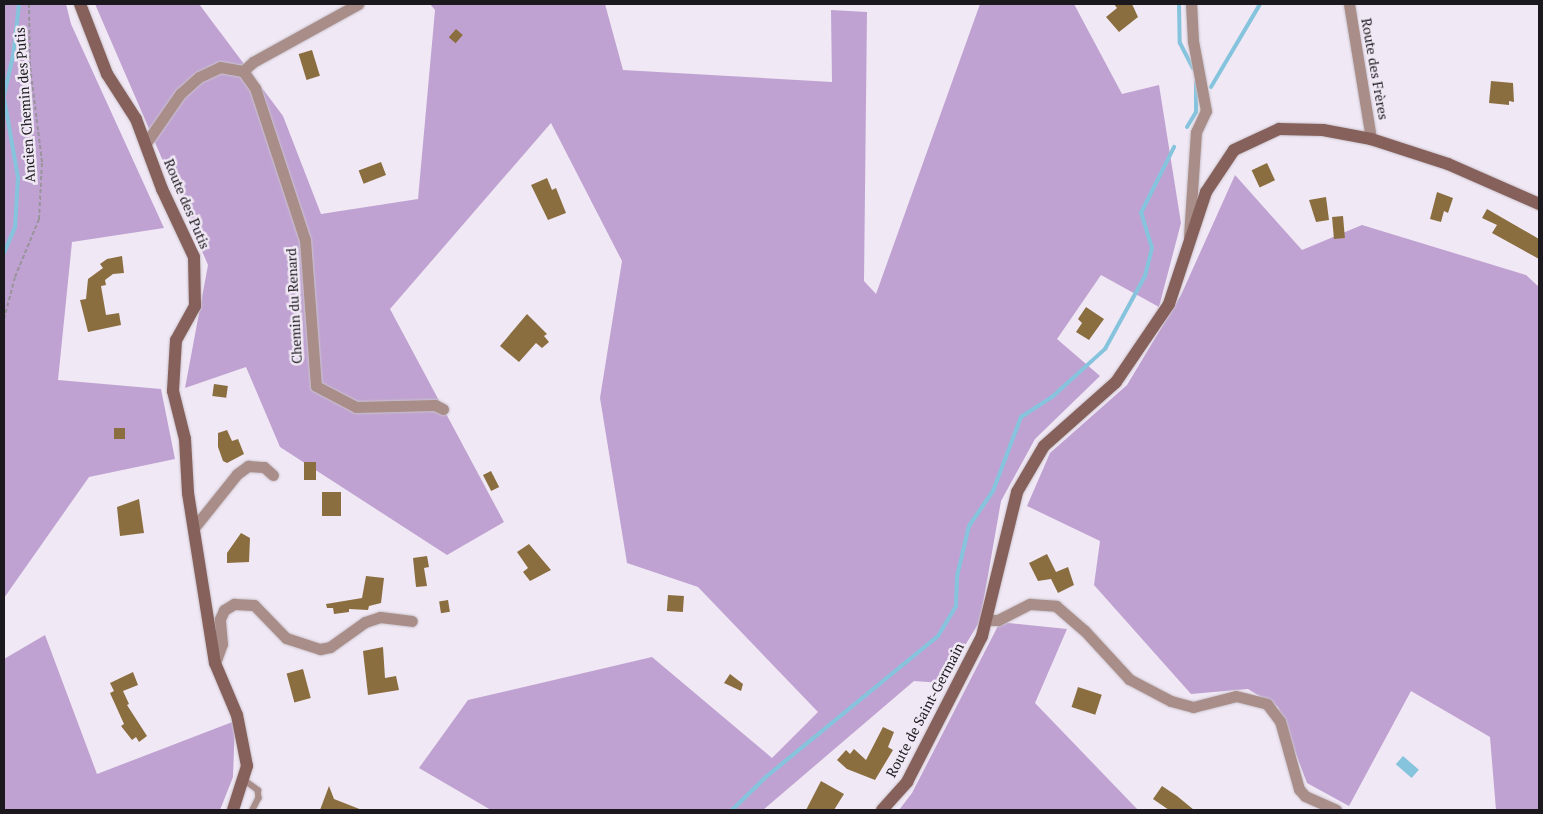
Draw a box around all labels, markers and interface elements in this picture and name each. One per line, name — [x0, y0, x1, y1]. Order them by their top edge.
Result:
street label: Route des Frères — [1358, 17, 1392, 121]
street label: Ancien Chemin des Putis — [11, 27, 39, 183]
street label: Route des Putis — [160, 156, 214, 252]
street label: Chemin du Renard — [283, 248, 305, 364]
street label: Route de Saint-Germain — [882, 640, 968, 780]

